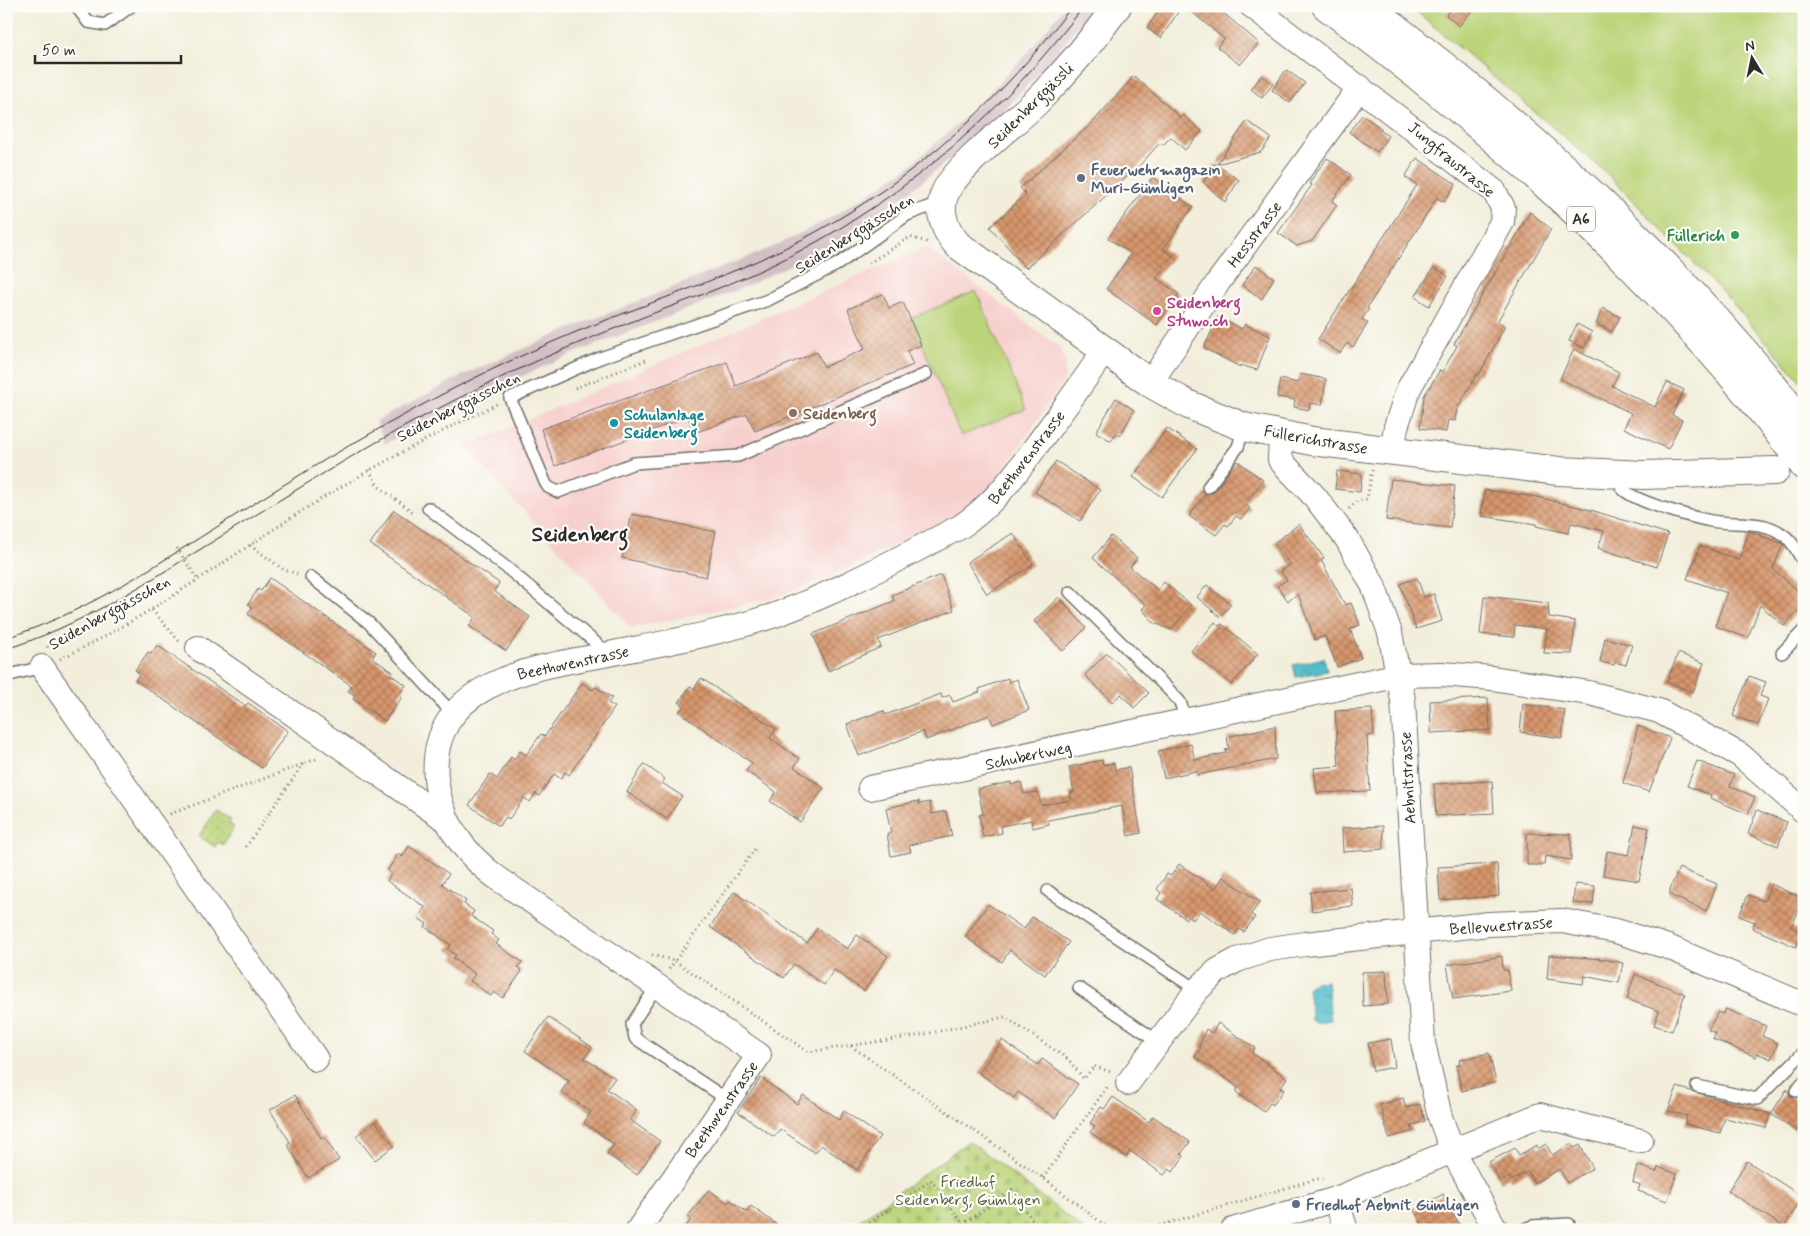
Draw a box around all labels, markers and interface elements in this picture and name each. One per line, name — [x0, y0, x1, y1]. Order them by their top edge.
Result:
scale bar — [35, 32, 181, 64]
north arrow — [1728, 32, 1778, 82]
text: N — [1744, 37, 1756, 56]
text: 50 m — [42, 41, 76, 61]
street label: Seidenberggässli — [983, 58, 1079, 154]
street label: Jungfraustrasse — [1402, 118, 1499, 204]
place label: Feuerwehrmagazin Muri-Gümligen — [1091, 160, 1221, 200]
marker: Feuerwehrmagazin Muri-Gümligen — [1075, 172, 1087, 184]
street label: Seidenberggässchen — [792, 189, 919, 280]
street label: Hessstrasse — [1223, 197, 1287, 272]
road number: A6 — [1567, 206, 1595, 232]
place label: Füllerich — [1667, 226, 1725, 247]
marker: Füllerich — [1729, 229, 1741, 241]
place label: Seidenberg Stuwo.ch — [1167, 293, 1241, 332]
marker: Seidenberg Stuwo.ch — [1151, 305, 1163, 317]
street label: Seidenberggässchen — [393, 367, 524, 448]
place label: Seidenberg — [803, 404, 877, 427]
place label: Schulanlage Seidenberg — [624, 405, 705, 446]
marker: Seidenberg — [787, 407, 799, 419]
street label: Beethovenstrasse — [984, 407, 1071, 509]
marker: Schulanlage Seidenberg — [608, 417, 620, 429]
street label: Füllerichstrasse — [1262, 421, 1369, 460]
district label: Seidenberg — [532, 521, 629, 551]
street label: Seidenberggässchen — [45, 571, 175, 656]
street label: Beethovenstrasse — [515, 641, 631, 686]
street label: Aebnitstrasse — [1396, 731, 1421, 825]
street label: Schubertweg — [983, 737, 1073, 776]
street label: Bellevuestrasse — [1449, 912, 1554, 941]
street label: Beethovenstrasse — [681, 1057, 763, 1163]
park label: Friedhof Seidenberg, Gümligen — [895, 1172, 1041, 1212]
place label: Friedhof Aebnit Gümligen — [1306, 1195, 1479, 1217]
marker: Friedhof Aebnit Gümligen — [1290, 1198, 1302, 1210]

